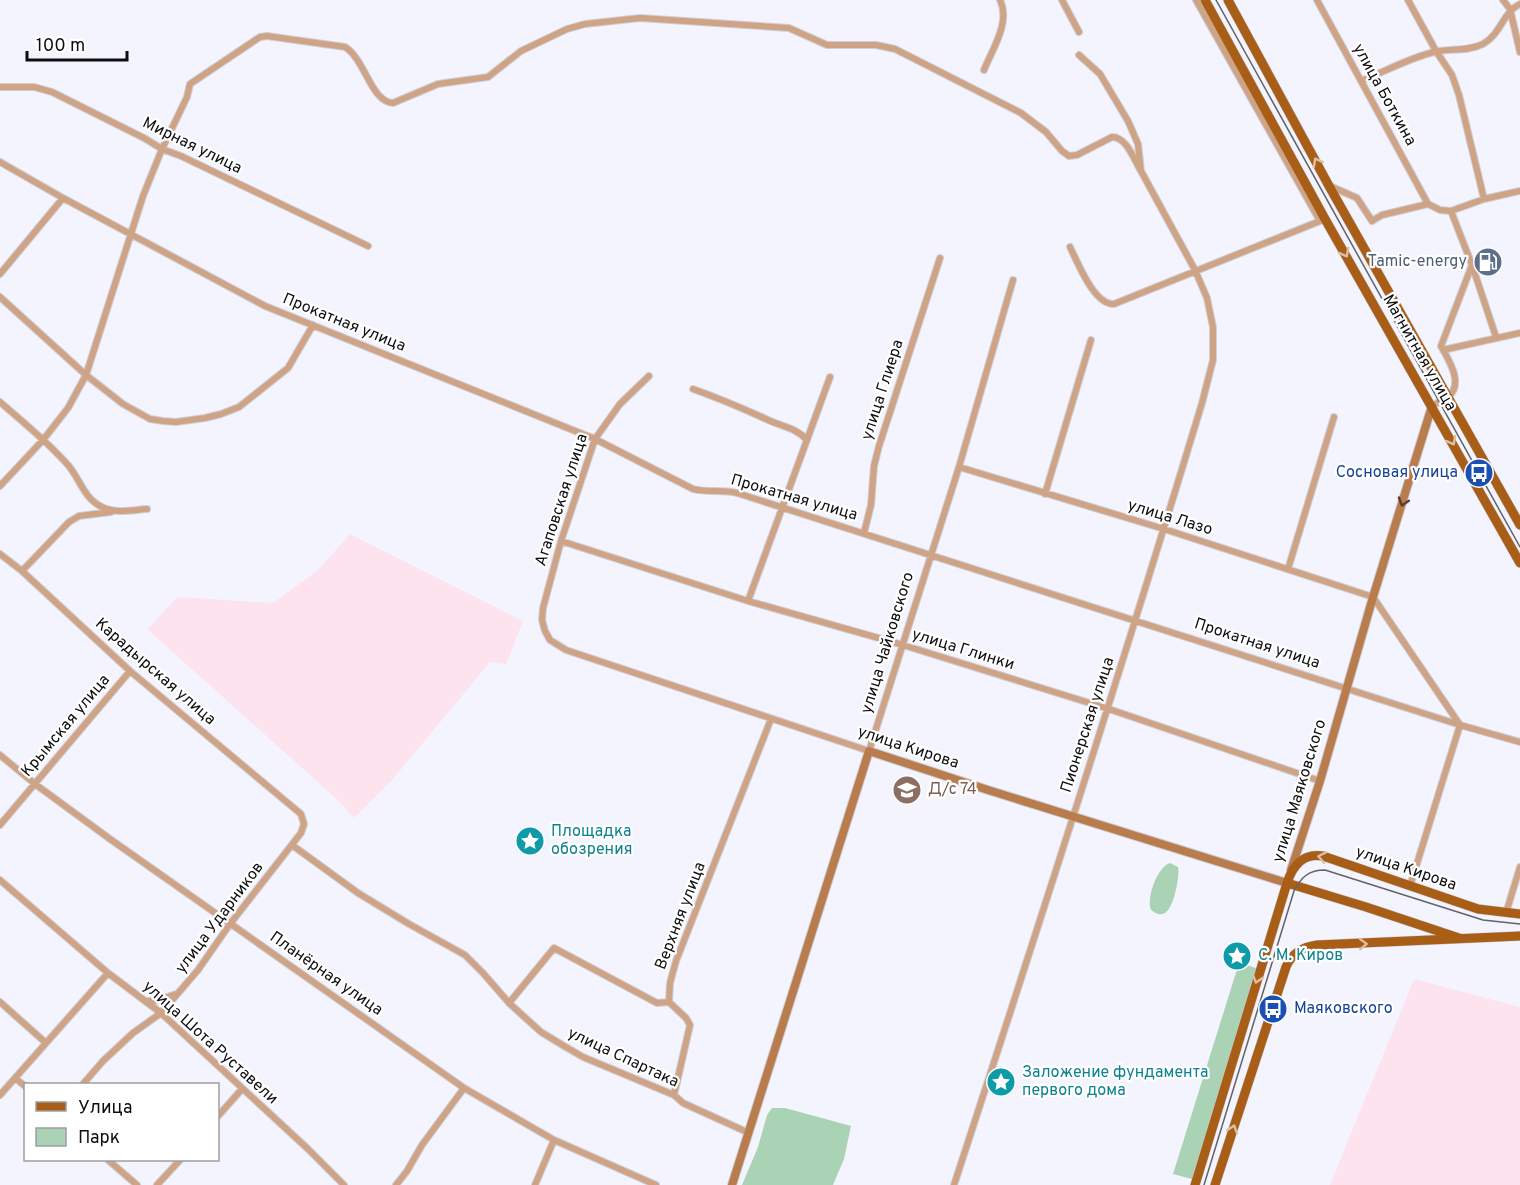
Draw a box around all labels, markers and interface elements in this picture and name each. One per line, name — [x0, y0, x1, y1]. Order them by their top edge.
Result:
scale bar — [27, 24, 128, 62]
text: 100 m — [36, 35, 85, 58]
street label: улица Боткина — [1348, 41, 1420, 149]
street label: Мирная улица — [139, 113, 245, 179]
one-way arrow — [1313, 158, 1324, 169]
fuel station icon: Tamic-energy — [1472, 246, 1504, 278]
one-way arrow — [1338, 247, 1349, 257]
place label: Tamic-energy — [1368, 252, 1467, 272]
street label: Прокатная улица — [280, 289, 408, 357]
street label: Магнитная улица — [1378, 291, 1460, 415]
street label: улица Глиера — [857, 337, 909, 443]
street label: Агаповская улица — [531, 431, 593, 569]
one-way arrow — [1445, 435, 1456, 445]
bus stop icon: Сосновая улица — [1463, 457, 1495, 489]
place label: Сосновая улица — [1336, 463, 1458, 483]
street label: Прокатная улица — [728, 470, 860, 526]
street label: улица Лазо — [1125, 496, 1215, 540]
one-way arrow — [1398, 496, 1410, 507]
street label: улица Чайковского — [857, 570, 919, 716]
street label: Карадырская улица — [90, 614, 220, 730]
street label: Прокатная улица — [1192, 614, 1322, 674]
street label: улица Глинки — [909, 625, 1017, 675]
street label: Пионерская улица — [1057, 655, 1119, 795]
street label: Крымская улица — [17, 671, 115, 781]
street label: улица Маяковского — [1269, 717, 1331, 865]
street label: улица Кирова — [855, 722, 961, 774]
school or university icon: Д/с 74 — [891, 774, 923, 806]
place label: Д/с 74 — [928, 780, 977, 800]
place label: Площадка обозрения — [551, 822, 632, 860]
place icon: Площадка обозрения — [514, 825, 546, 857]
street label: улица Кирова — [1353, 842, 1459, 896]
one-way arrow — [1317, 851, 1327, 864]
street label: улица Ударников — [171, 858, 269, 978]
street label: Верхняя улица — [651, 859, 711, 973]
street label: Планёрная улица — [266, 927, 386, 1021]
one-way arrow — [1359, 937, 1368, 950]
place icon: С. М. Киров — [1221, 940, 1253, 972]
place label: С. М. Киров — [1258, 946, 1343, 966]
one-way arrow — [1252, 973, 1264, 984]
street label: улица Шота Руставели — [138, 977, 282, 1109]
bus stop icon: Маяковского — [1257, 993, 1289, 1025]
place label: Маяковского — [1294, 999, 1393, 1019]
street label: улица Спартака — [564, 1023, 682, 1093]
place label: Заложение фундамента первого дома — [1022, 1063, 1208, 1101]
place icon: Заложение фундамента первого дома — [985, 1066, 1017, 1098]
legend — [24, 1083, 219, 1161]
text: Улица — [78, 1097, 132, 1120]
one-way arrow — [1225, 1124, 1238, 1135]
text: Парк — [78, 1127, 120, 1150]

